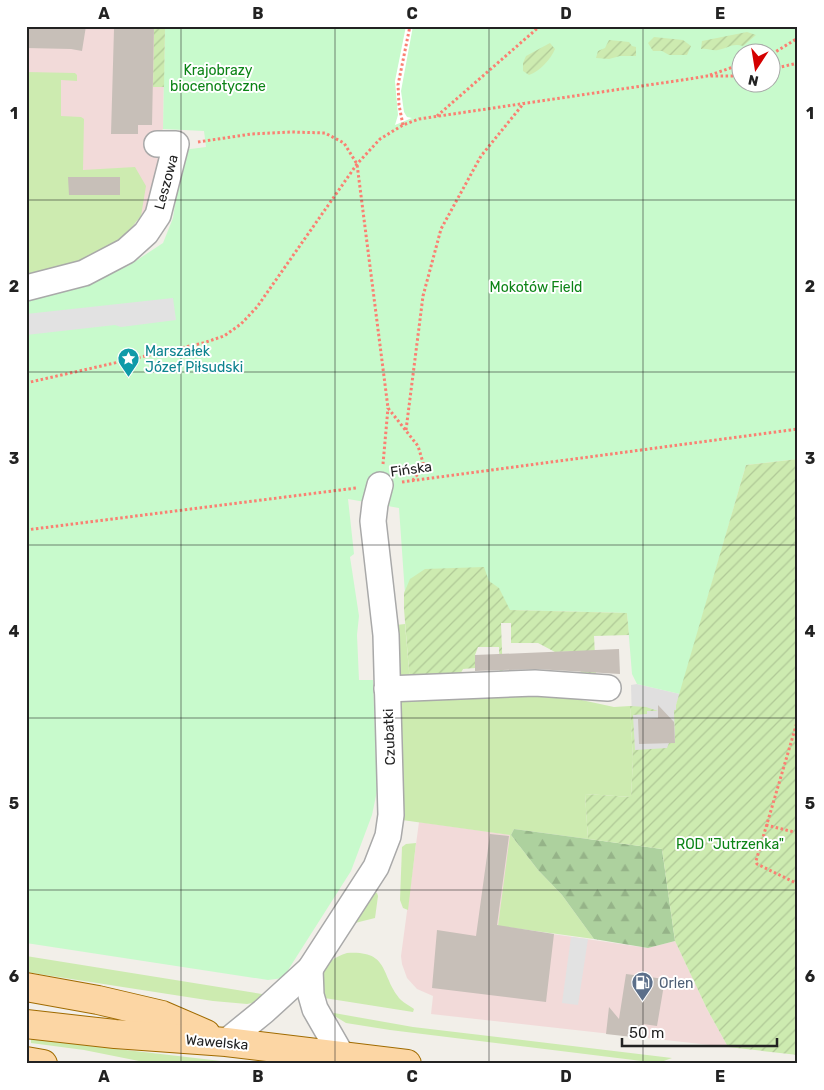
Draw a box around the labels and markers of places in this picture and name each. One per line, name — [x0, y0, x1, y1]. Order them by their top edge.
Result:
place label: Marszałek Józef Piłsudski — [145, 343, 243, 376]
place icon: Marszałek Józef Piłsudski — [117, 347, 141, 378]
fuel station icon: Orlen — [631, 971, 655, 1002]
place label: Orlen — [659, 975, 694, 992]

